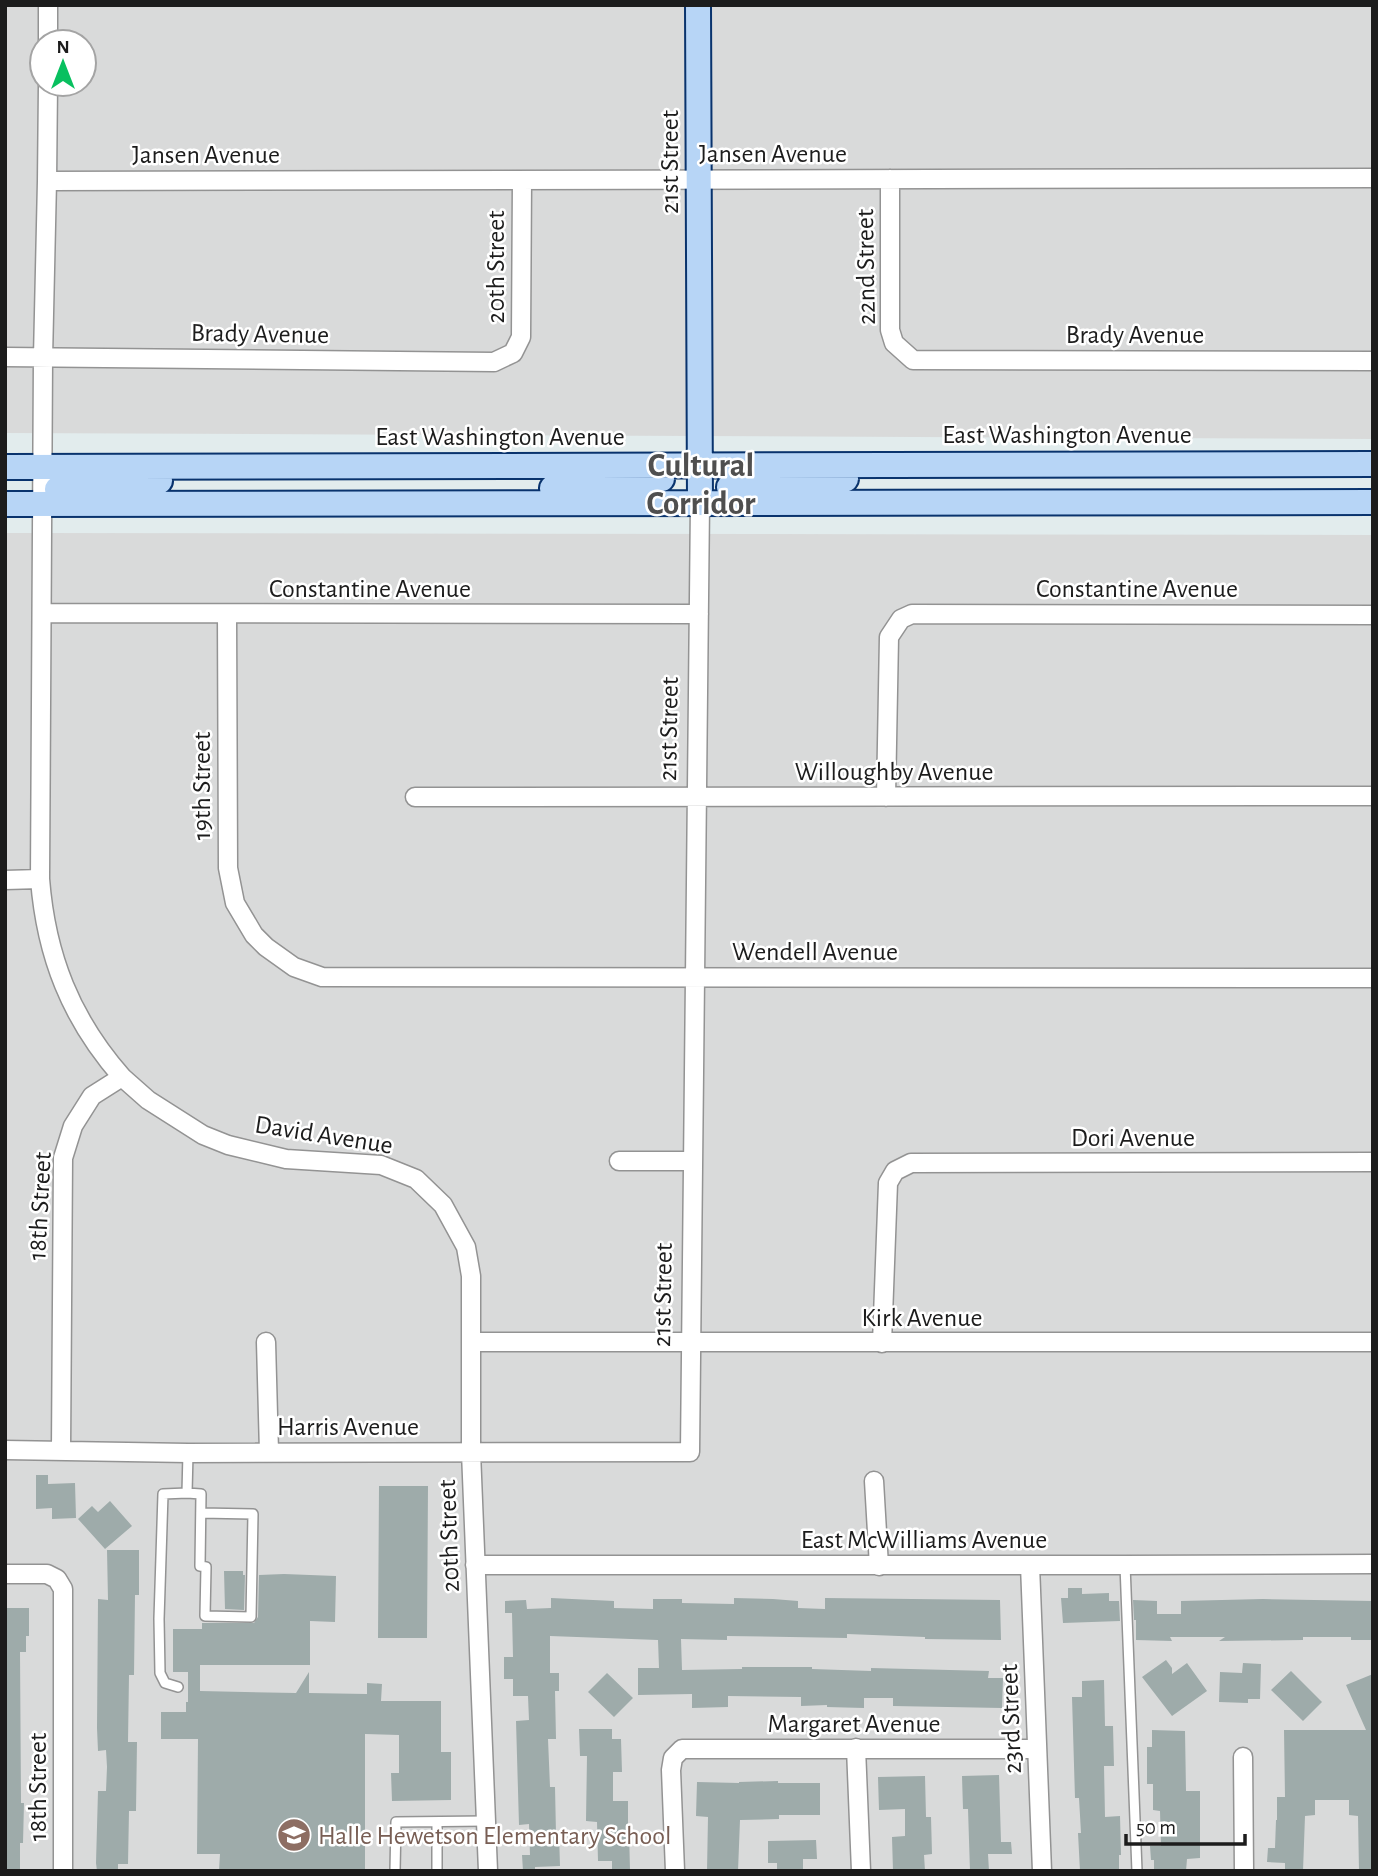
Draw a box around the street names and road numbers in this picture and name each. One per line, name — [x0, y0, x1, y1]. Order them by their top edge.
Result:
street label: 21st Street — [657, 110, 683, 214]
street label: Jansen Avenue — [699, 141, 847, 167]
street label: Jansen Avenue — [132, 142, 280, 168]
street label: 22nd Street — [852, 209, 880, 325]
street label: 20th Street — [483, 211, 509, 323]
street label: Brady Avenue — [191, 320, 329, 348]
street label: Brady Avenue — [1066, 322, 1204, 348]
street label: East Washington Avenue — [942, 422, 1192, 448]
street label: East Washington Avenue — [375, 424, 625, 450]
street label: Constantine Avenue — [269, 576, 471, 602]
street label: Constantine Avenue — [1036, 576, 1238, 602]
street label: 21st Street — [655, 677, 683, 781]
street label: 19th Street — [189, 732, 215, 840]
street label: Willoughby Avenue — [795, 759, 993, 785]
street label: Wendell Avenue — [732, 939, 898, 965]
street label: David Avenue — [253, 1111, 395, 1159]
street label: Dori Avenue — [1071, 1125, 1195, 1151]
street label: 18th Street — [24, 1151, 56, 1261]
street label: 21st Street — [649, 1243, 677, 1347]
street label: Kirk Avenue — [862, 1305, 982, 1331]
street label: Harris Avenue — [277, 1414, 419, 1440]
street label: 20th Street — [434, 1479, 464, 1593]
street label: East McWilliams Avenue — [801, 1527, 1047, 1553]
street label: 23rd Street — [996, 1664, 1026, 1774]
street label: Margaret Avenue — [767, 1711, 941, 1737]
street label: 18th Street — [25, 1733, 51, 1841]

